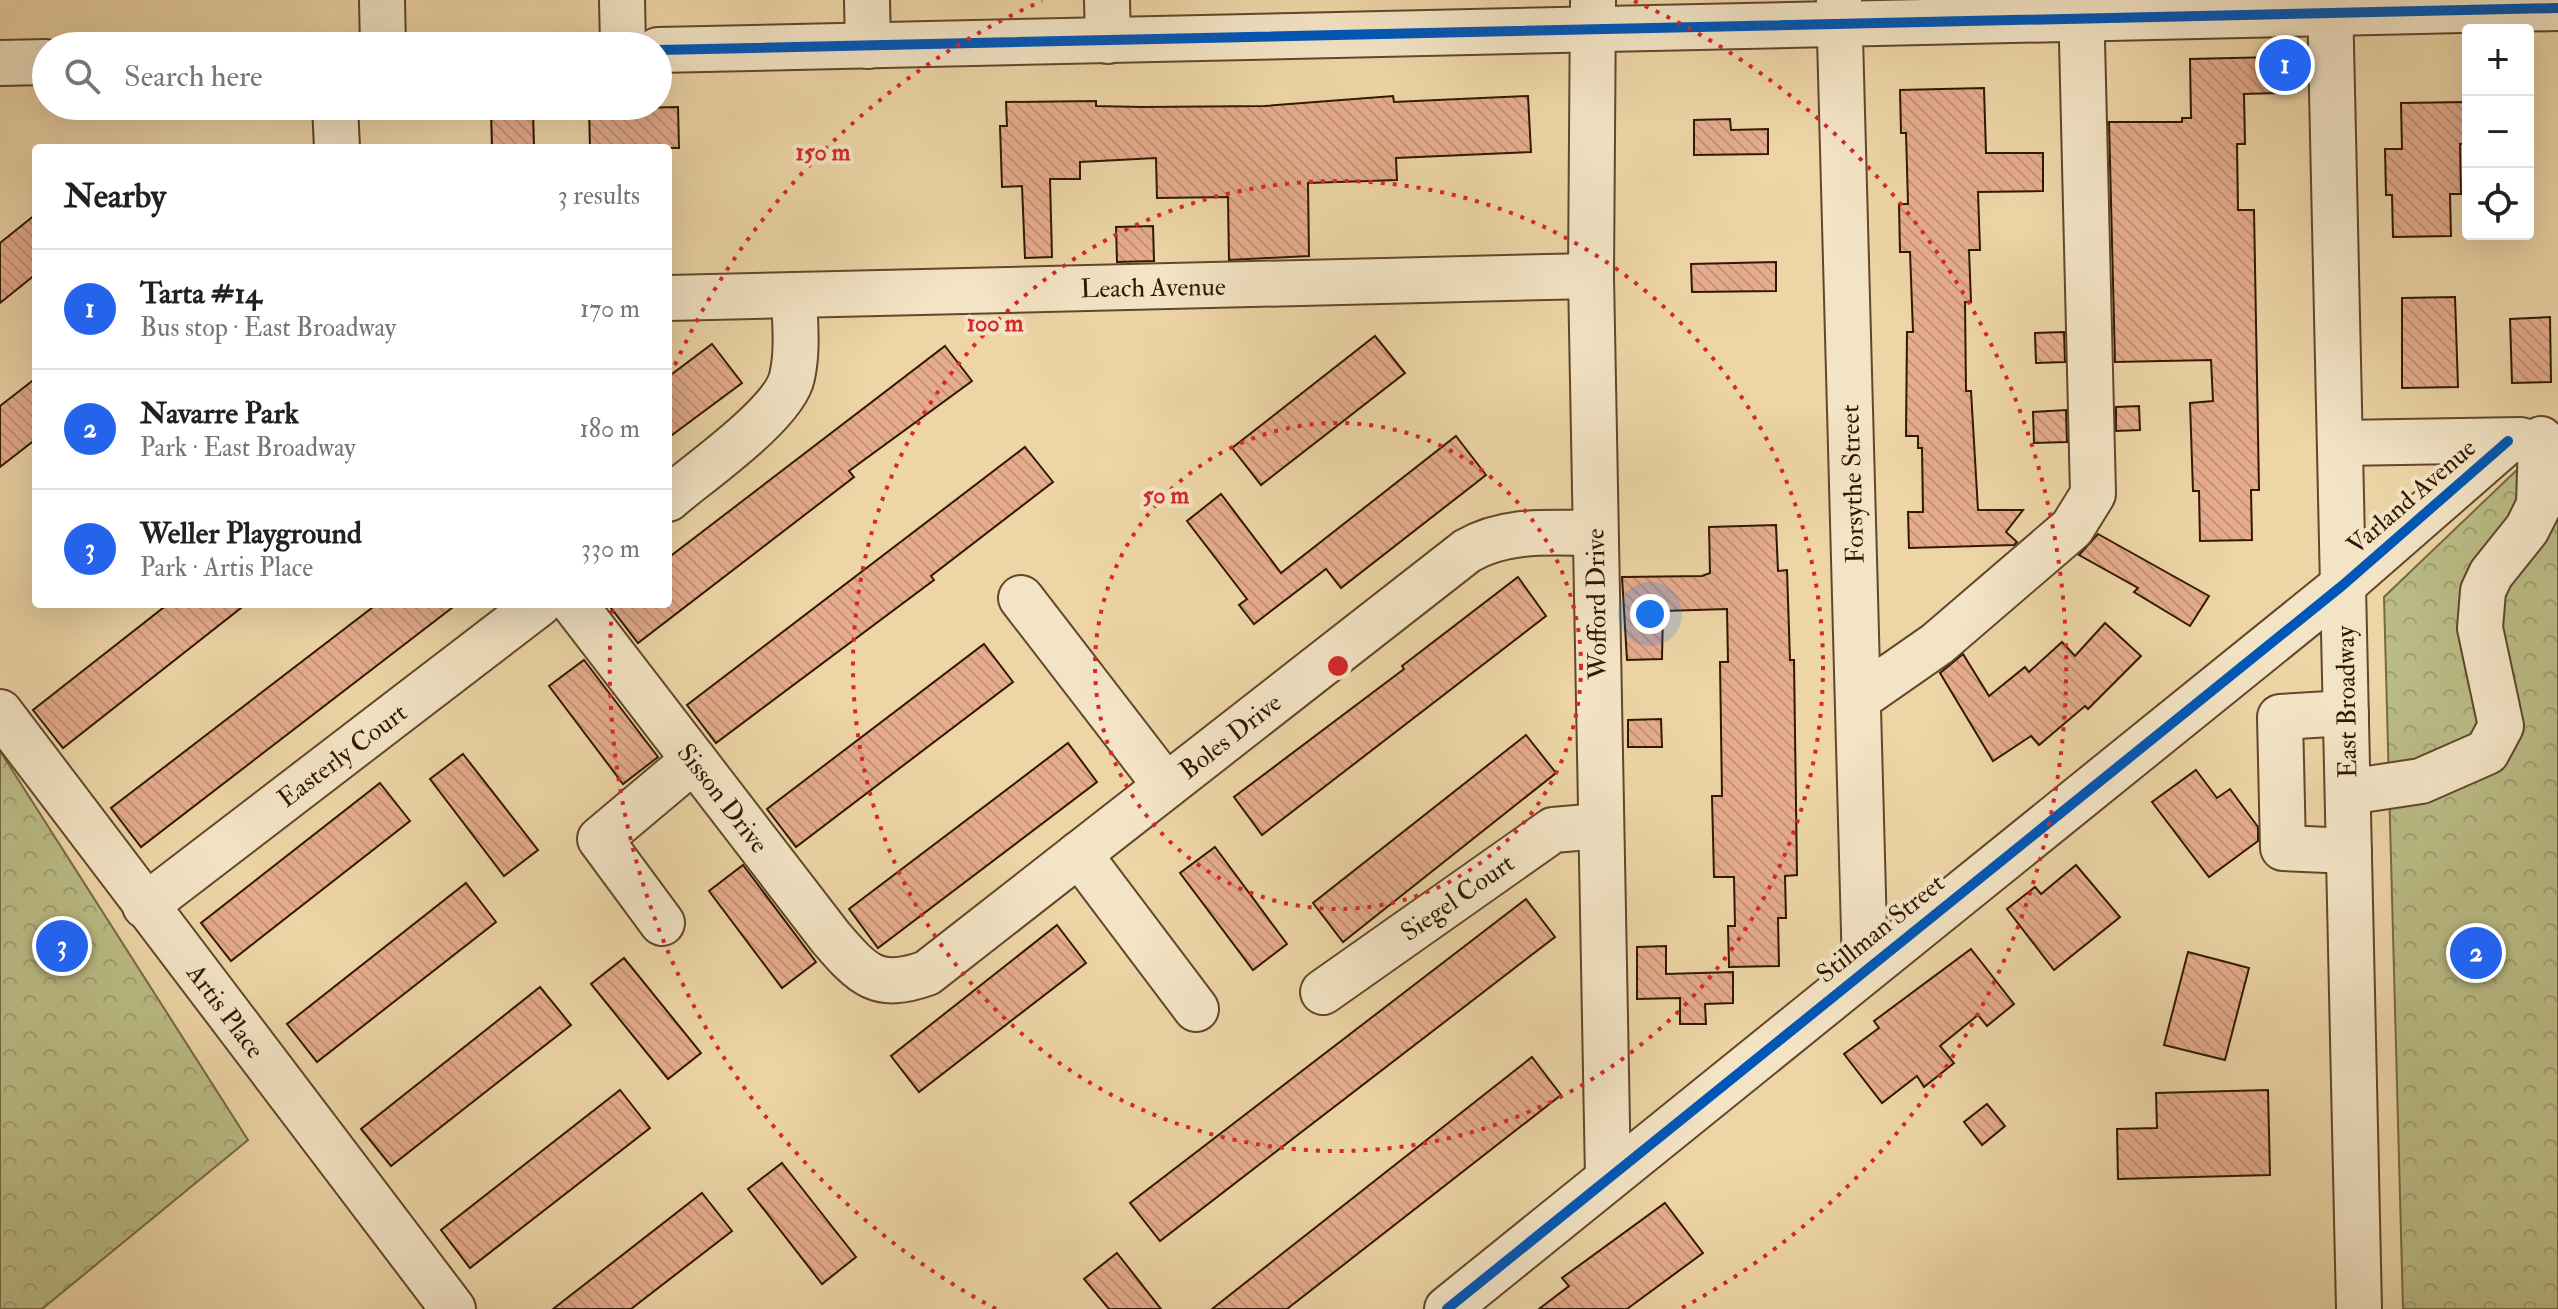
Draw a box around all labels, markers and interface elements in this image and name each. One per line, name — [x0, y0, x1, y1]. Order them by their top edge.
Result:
map controls — [2462, 24, 2534, 240]
button: + — [2462, 24, 2534, 96]
search box — [32, 32, 672, 120]
pin: 1 — [2259, 35, 2311, 95]
icon: search — [60, 54, 104, 98]
text: Search here — [124, 58, 263, 95]
button: − — [2462, 96, 2534, 168]
text: 150 m — [796, 137, 851, 168]
button: locate — [2462, 168, 2534, 240]
text: Nearby — [64, 175, 166, 218]
text: 3 results — [558, 180, 640, 212]
street label: Leach Avenue — [1080, 271, 1226, 305]
text: Tarta #14 — [140, 275, 261, 312]
text: 1 — [85, 293, 95, 325]
text: 170 m — [580, 293, 640, 325]
text: 100 m — [967, 308, 1024, 339]
text: Bus stop · East Broadway — [140, 312, 396, 344]
text: Navarre Park — [140, 395, 299, 432]
street label: Forsythe Street — [1834, 404, 1872, 564]
text: 2 — [83, 413, 97, 445]
text: 180 m — [580, 413, 640, 445]
text: Park · East Broadway — [140, 432, 356, 464]
street label: Varland Avenue — [2341, 432, 2483, 562]
text: 50 m — [1143, 480, 1190, 511]
text: Weller Playground — [140, 515, 362, 552]
street label: Wofford Drive — [1580, 528, 1614, 681]
text: 3 — [85, 533, 95, 565]
text: 330 m — [581, 533, 640, 565]
text: Park · Artis Place — [140, 552, 313, 584]
your location — [1630, 594, 1670, 634]
street label: East Broadway — [2330, 625, 2364, 778]
centre of rings — [1324, 652, 1352, 680]
street label: Boles Drive — [1173, 687, 1288, 787]
street label: Easterly Court — [272, 697, 414, 815]
street label: Sisson Drive — [670, 738, 775, 860]
street label: Siegel Court — [1395, 847, 1520, 948]
street label: Stillman Street — [1810, 867, 1951, 990]
pin: 3 — [36, 916, 88, 976]
pin: 2 — [2450, 923, 2502, 983]
street label: Artis Place — [179, 957, 271, 1065]

